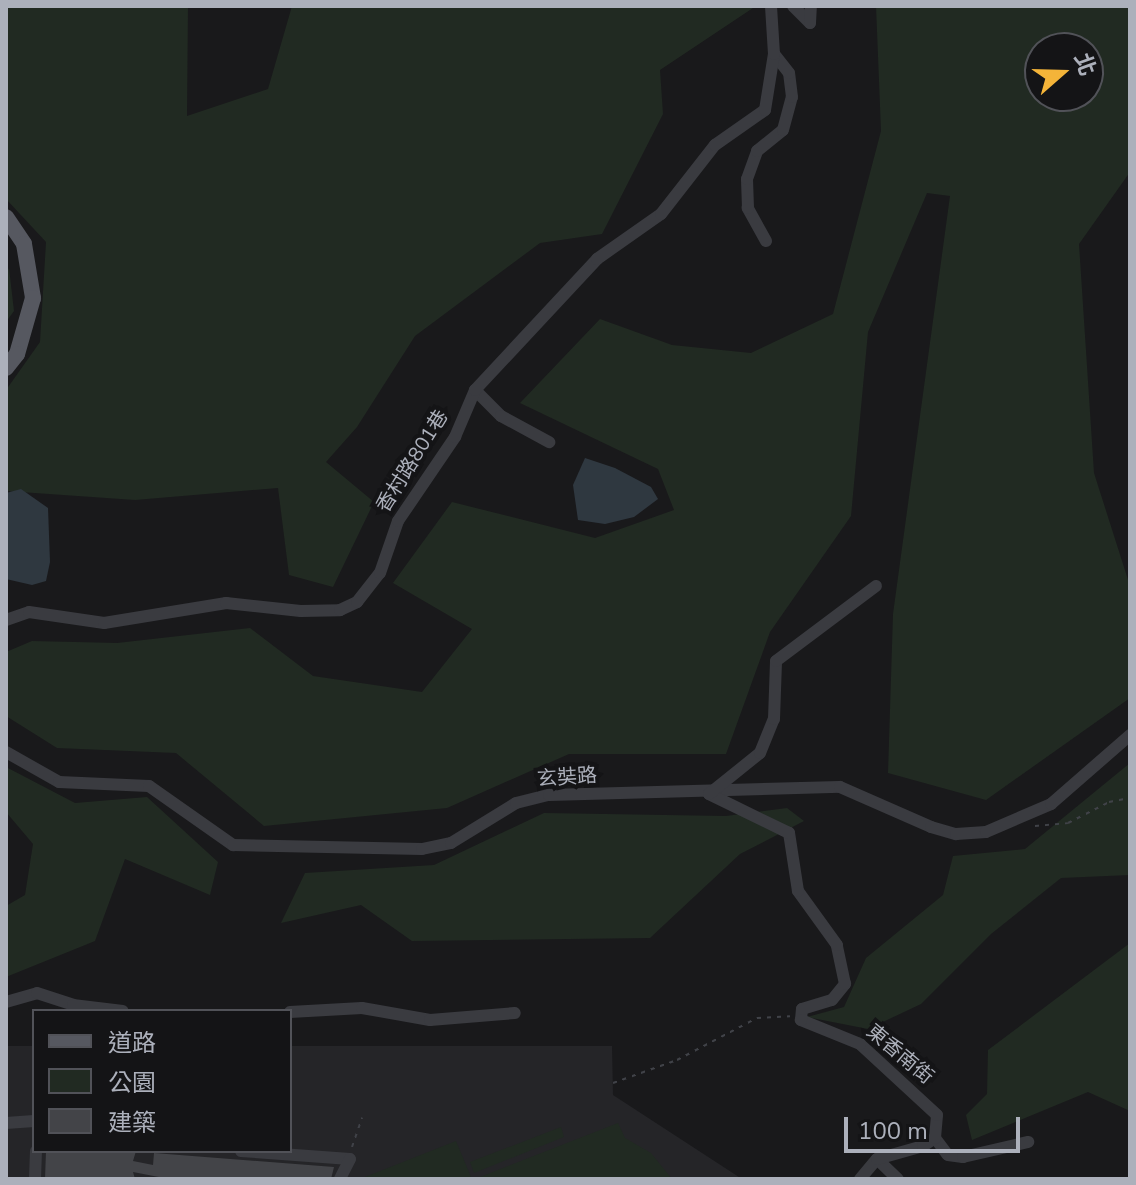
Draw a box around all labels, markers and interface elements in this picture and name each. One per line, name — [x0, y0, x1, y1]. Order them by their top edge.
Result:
north arrow — [1024, 32, 1104, 112]
text: 北 — [1067, 49, 1103, 80]
street label: 香村路801巷 — [371, 405, 453, 517]
street label: 玄奘路 — [536, 763, 598, 791]
legend — [32, 1009, 292, 1153]
street label: 東香南街 — [862, 1019, 938, 1089]
text: 道路 — [108, 1027, 156, 1059]
text: 公園 — [108, 1067, 156, 1099]
scale bar — [848, 1101, 1024, 1151]
text: 建築 — [108, 1107, 156, 1139]
text: 100 m — [858, 1115, 928, 1147]

